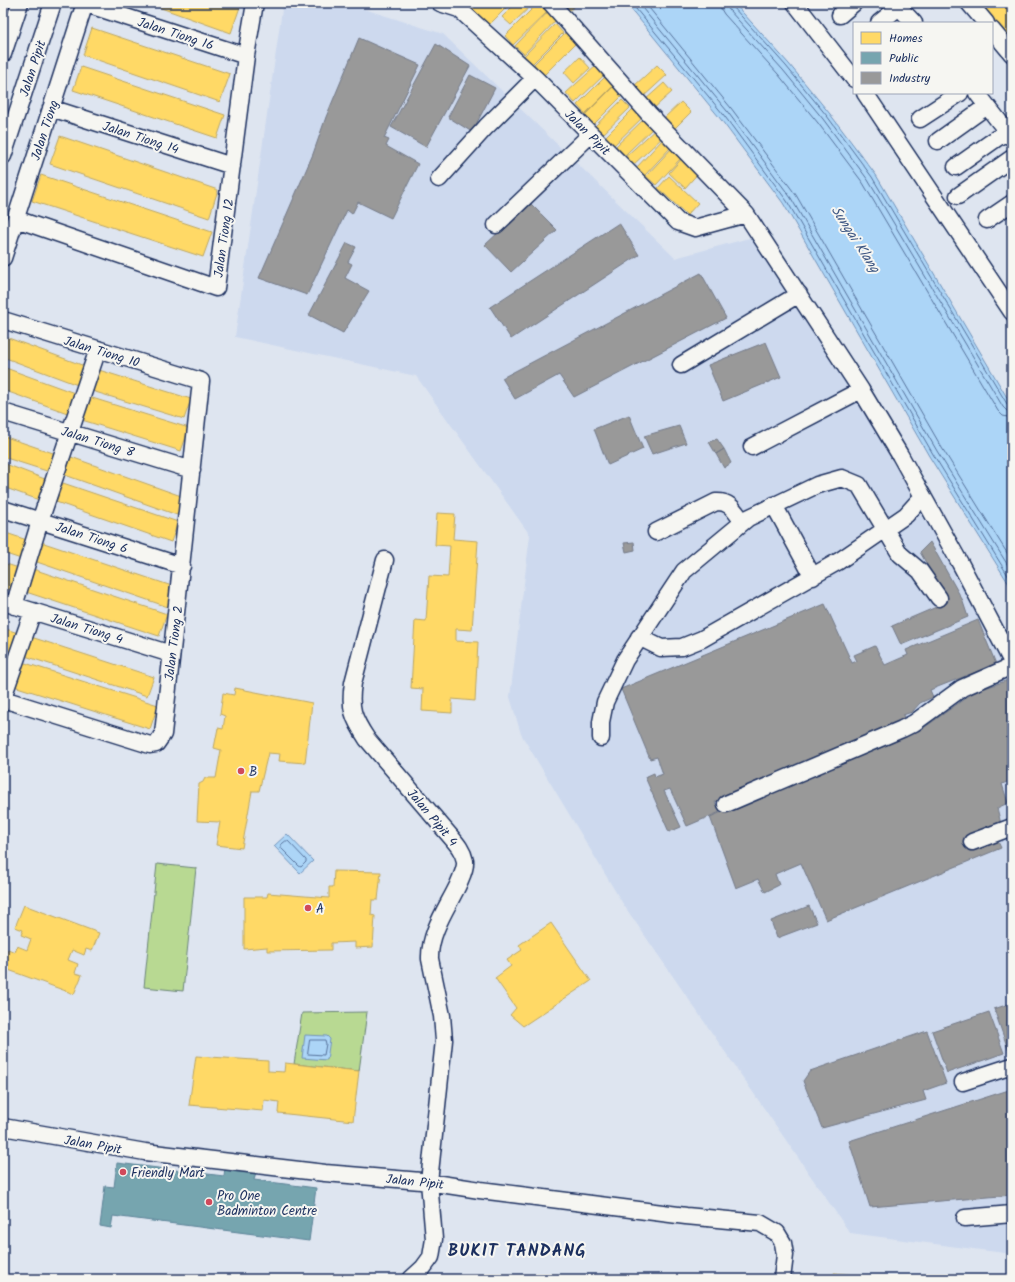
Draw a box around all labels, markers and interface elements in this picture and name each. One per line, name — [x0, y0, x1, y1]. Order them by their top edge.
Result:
street label: Jalan Tiong 16 — [135, 12, 216, 57]
legend — [853, 22, 993, 94]
text: Homes — [889, 29, 923, 48]
street label: Jalan Pipit — [14, 37, 53, 99]
text: Public — [889, 49, 919, 68]
text: Industry — [889, 69, 931, 88]
street label: Jalan Tiong — [26, 97, 65, 164]
street label: Jalan Pipit — [559, 105, 616, 162]
street label: Jalan Tiong 14 — [100, 116, 181, 161]
street label: Jalan Tiong 12 — [209, 197, 240, 279]
water label: Sungai Klang — [825, 202, 886, 279]
street label: Jalan Tiong 10 — [61, 331, 143, 374]
street label: Jalan Tiong 8 — [58, 421, 137, 464]
street label: Jalan Tiong 6 — [53, 517, 130, 560]
street label: Jalan Tiong 2 — [159, 604, 190, 682]
street label: Jalan Tiong 4 — [48, 608, 126, 650]
place label: B — [249, 762, 257, 783]
marker: B — [236, 766, 246, 776]
street label: Jalan Pipit 4 — [401, 784, 463, 852]
place label: A — [316, 899, 324, 920]
marker: A — [303, 903, 313, 913]
street label: Jalan Pipit — [62, 1130, 124, 1161]
place label: Friendly Mart — [131, 1163, 206, 1184]
marker: Friendly Mart — [118, 1167, 128, 1177]
street label: Jalan Pipit — [385, 1169, 446, 1196]
place label: Pro One Badminton Centre — [217, 1186, 317, 1222]
marker: Pro One Badminton Centre — [204, 1197, 214, 1207]
district label: BUKIT TANDANG — [448, 1238, 586, 1265]

